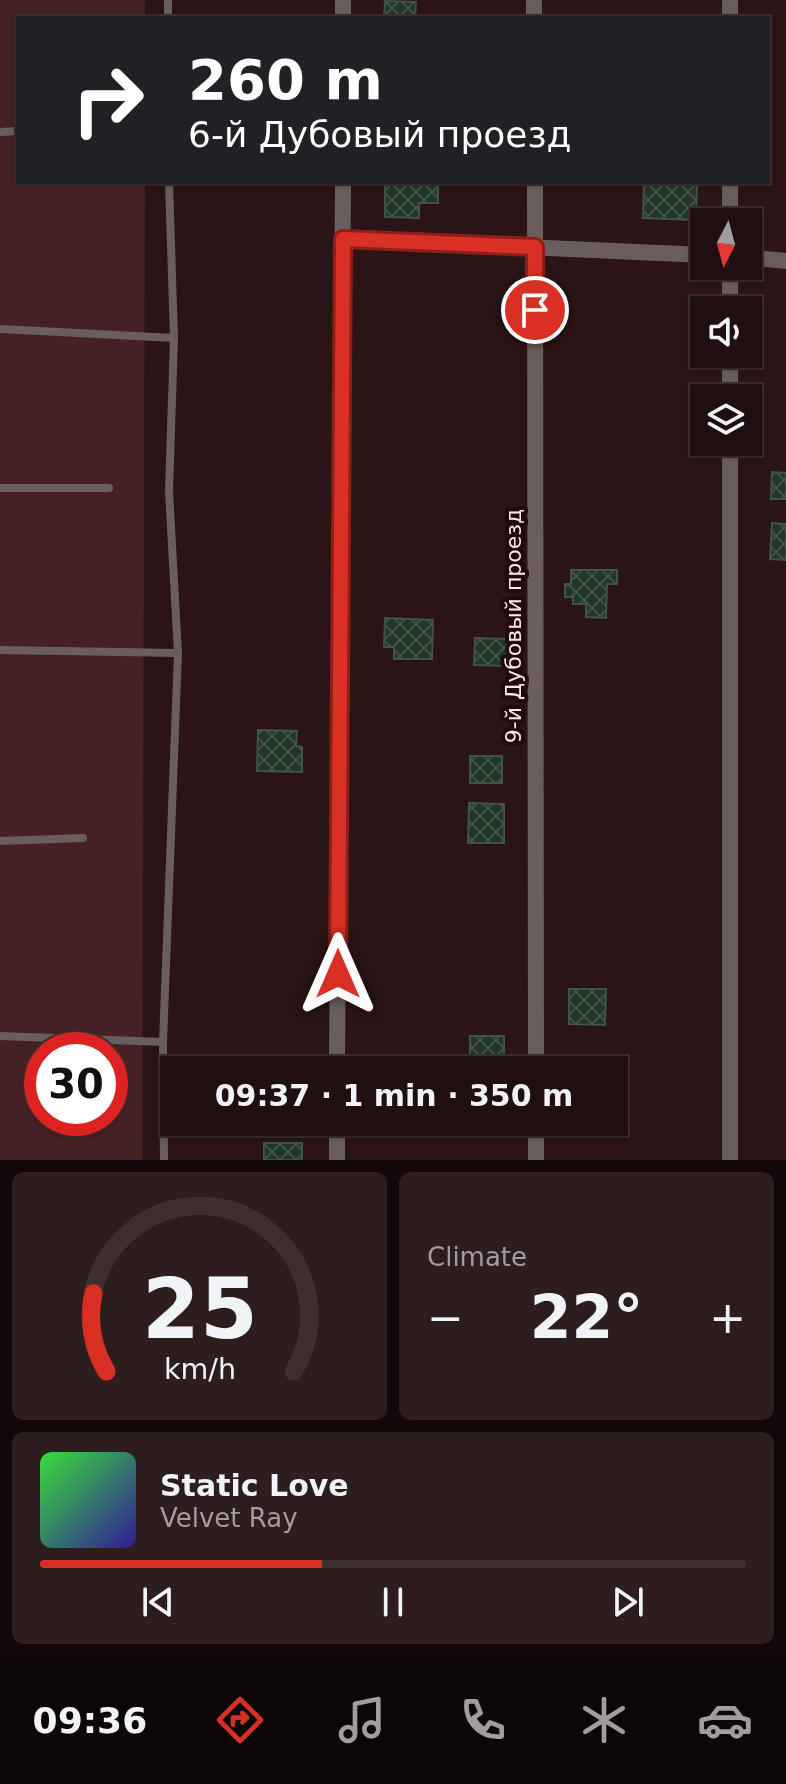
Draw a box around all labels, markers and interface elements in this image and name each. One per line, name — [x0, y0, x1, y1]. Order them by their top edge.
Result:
text: 260 m — [188, 47, 383, 112]
icon: right — [56, 48, 160, 152]
text: 6-й Дубовый проезд — [188, 114, 571, 155]
north arrow — [690, 208, 762, 280]
map controls — [690, 208, 762, 456]
pin — [501, 276, 569, 344]
icon: arrive — [513, 288, 557, 332]
button: sound — [690, 296, 762, 368]
button: layers — [690, 384, 762, 456]
street label: 9-й Дубовый проезд — [501, 509, 526, 743]
position arrow — [296, 932, 380, 1016]
speed limit sign: 30 — [24, 1032, 128, 1136]
text: 09:37 · 1 min · 350 m — [215, 1078, 573, 1113]
text: Climate — [427, 1242, 527, 1272]
text: 25 — [142, 1261, 257, 1358]
text: 22° — [530, 1282, 643, 1352]
text: − — [427, 1292, 464, 1343]
text: + — [709, 1292, 746, 1343]
text: km/h — [163, 1352, 236, 1386]
text: Static Love — [160, 1468, 349, 1503]
text: Velvet Ray — [160, 1503, 298, 1533]
icon: previous — [136, 1580, 180, 1624]
icon: pause — [371, 1580, 415, 1624]
icon: next — [606, 1580, 650, 1624]
icon: directions — [212, 1692, 268, 1748]
icon: music — [334, 1692, 390, 1748]
icon: phone — [455, 1692, 511, 1748]
icon: climate — [576, 1692, 632, 1748]
icon: car — [697, 1692, 753, 1748]
text: 09:36 — [33, 1700, 147, 1741]

